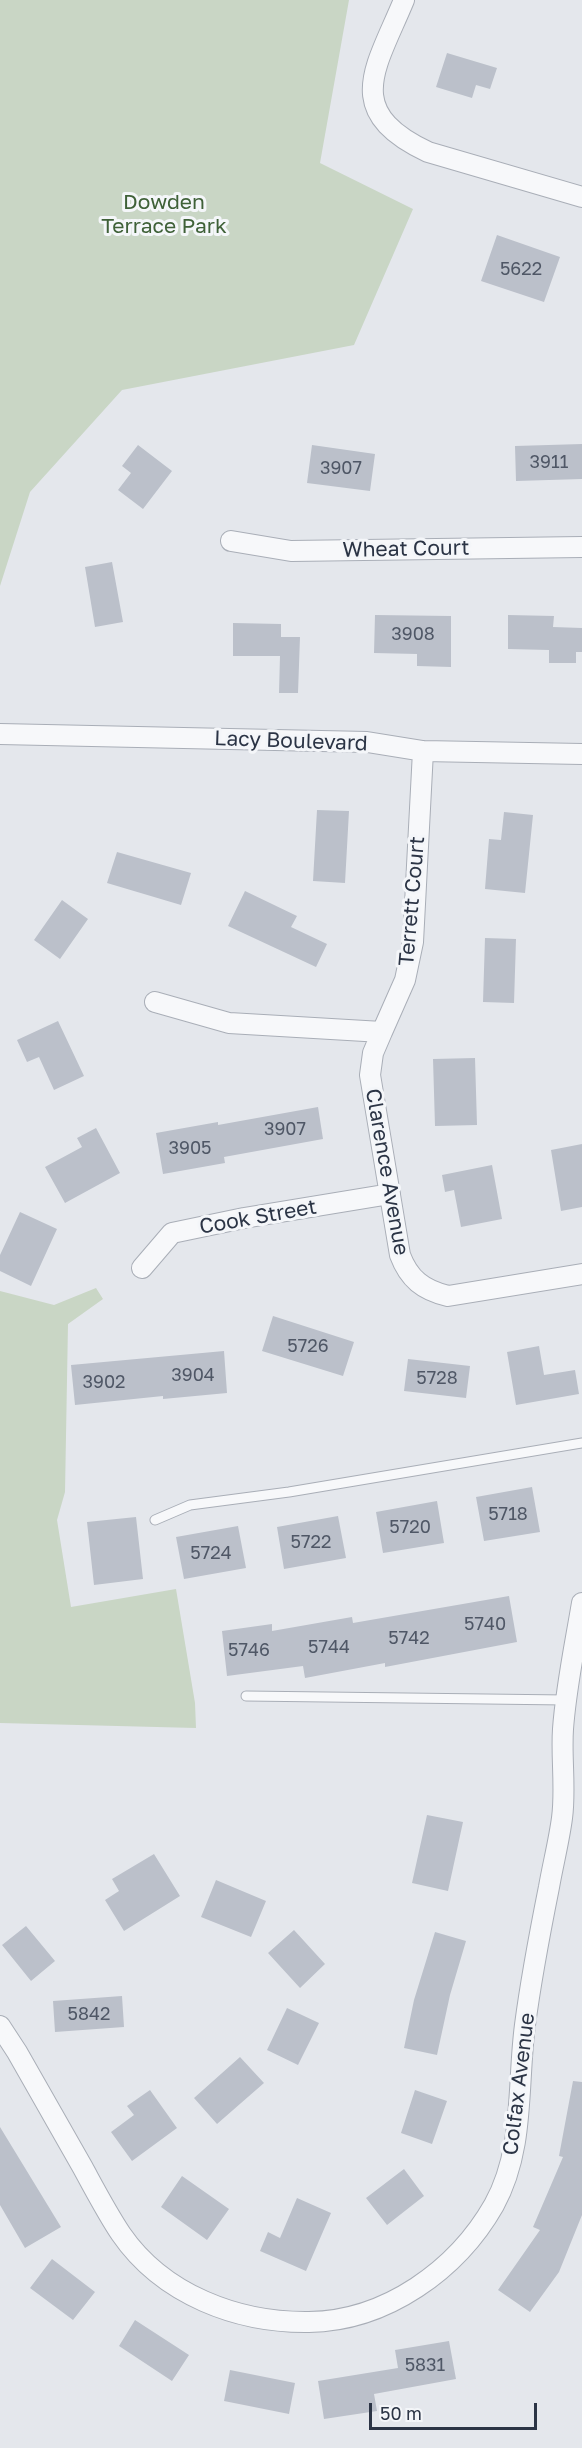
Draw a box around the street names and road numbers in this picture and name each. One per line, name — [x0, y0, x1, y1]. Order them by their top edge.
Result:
street label: Wheat Court — [342, 535, 470, 563]
street label: Lacy Boulevard — [214, 726, 368, 756]
street label: Terrett Court — [394, 835, 430, 967]
street label: Clarence Avenue — [360, 1087, 414, 1257]
street label: Cook Street — [197, 1194, 319, 1240]
street label: Colfax Avenue — [498, 2011, 540, 2157]

